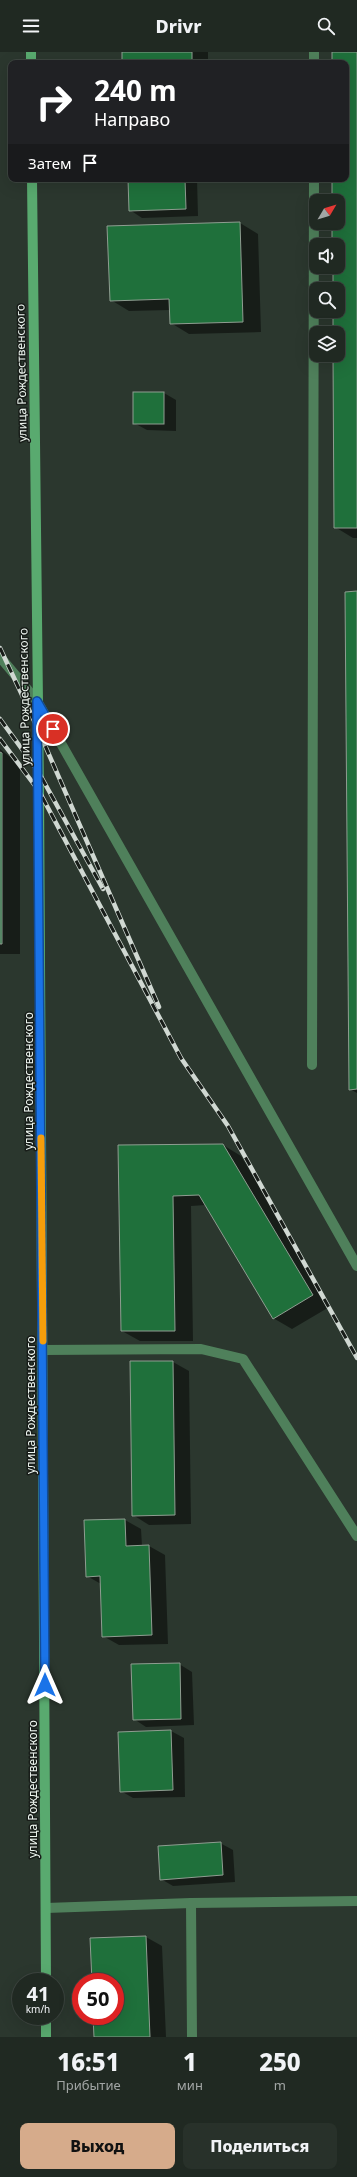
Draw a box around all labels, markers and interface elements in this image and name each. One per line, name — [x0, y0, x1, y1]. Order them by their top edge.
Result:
text: Drivr — [156, 14, 201, 38]
icon: menu — [20, 15, 42, 37]
icon: search — [315, 15, 337, 37]
text: 240 m — [94, 71, 177, 109]
icon: right — [28, 76, 80, 128]
text: Направо — [94, 107, 170, 131]
icon: arrive — [79, 152, 101, 174]
text: Затем — [28, 153, 71, 173]
north arrow — [309, 194, 345, 230]
map controls — [309, 194, 345, 362]
button: sound — [309, 238, 345, 274]
button: search — [309, 282, 345, 318]
street label: улица Рождественского — [11, 304, 31, 442]
button: layers — [309, 326, 345, 362]
street label: улица Рождественского — [14, 628, 34, 766]
pin — [36, 712, 70, 746]
icon: arrive — [42, 718, 64, 740]
street label: улица Рождественского — [20, 1012, 37, 1150]
street label: улица Рождественского — [22, 1336, 39, 1474]
position arrow — [24, 1664, 66, 1706]
street label: улица Рождественского — [24, 1720, 41, 1858]
speed limit sign: 50 — [72, 1973, 124, 2025]
text: 41 — [27, 1980, 49, 2007]
text: km/h — [26, 2002, 50, 2016]
text: 16:51 — [57, 2045, 120, 2078]
text: 1 — [183, 2045, 197, 2078]
text: 250 — [259, 2045, 301, 2078]
text: Прибытие — [56, 2076, 121, 2094]
text: мин — [177, 2076, 203, 2094]
text: m — [274, 2076, 286, 2094]
button: Выход — [20, 2123, 175, 2169]
button: Поделиться — [183, 2123, 337, 2169]

